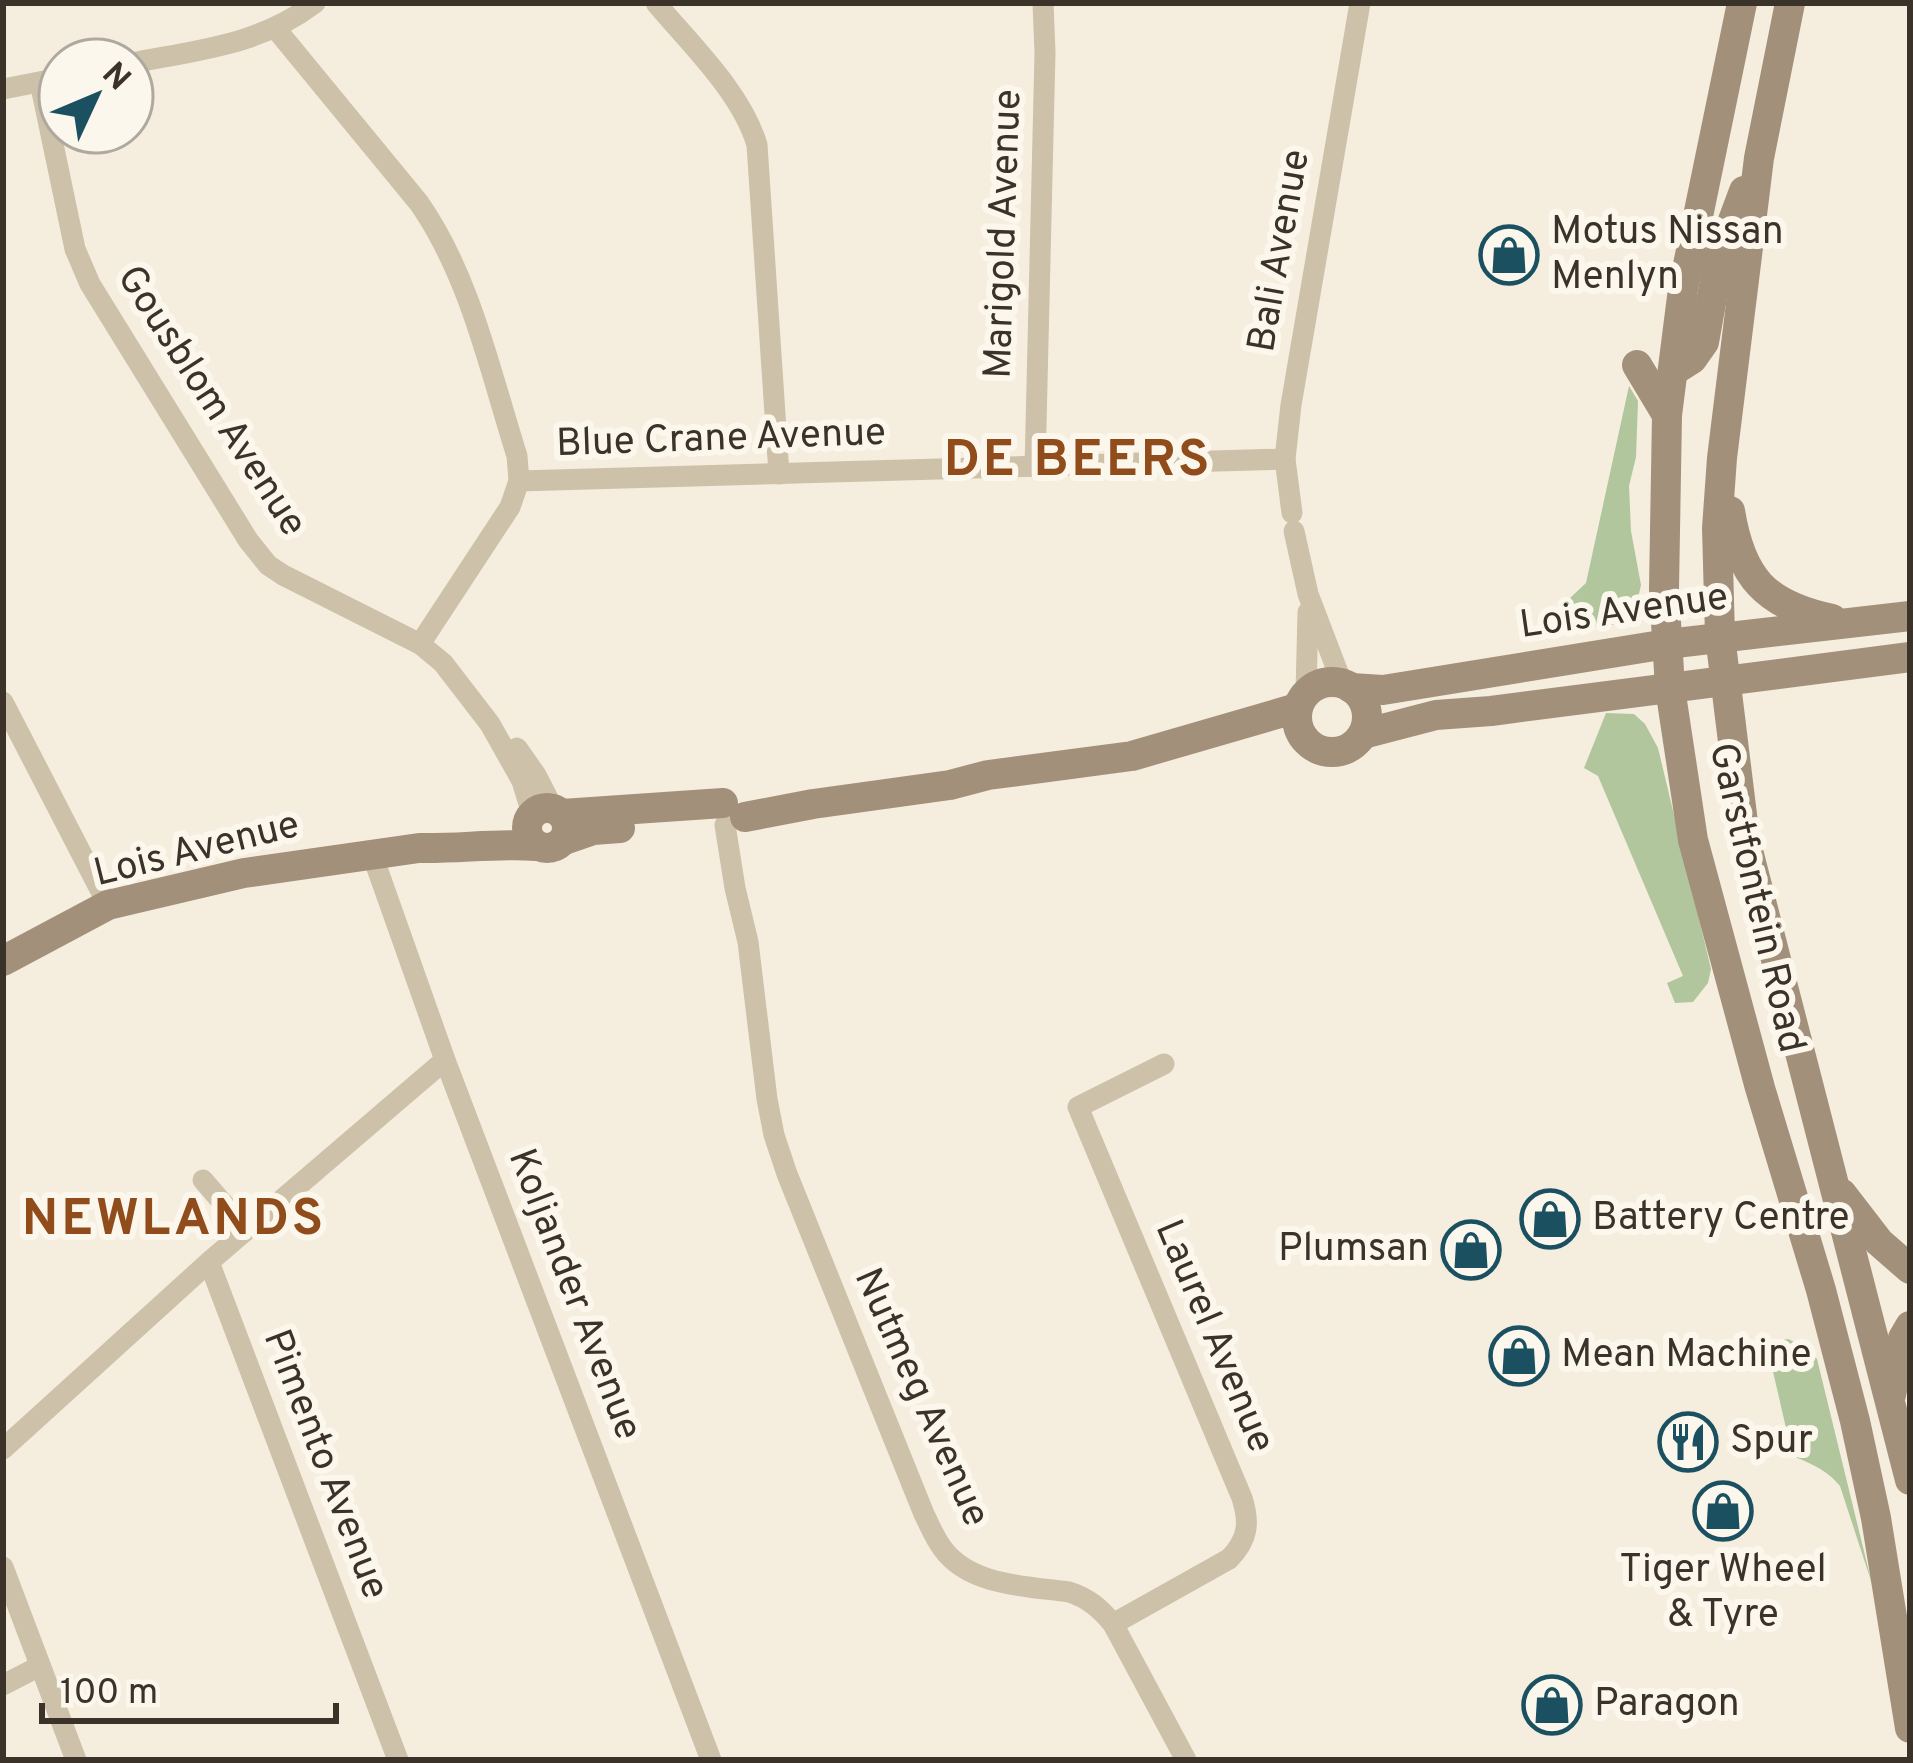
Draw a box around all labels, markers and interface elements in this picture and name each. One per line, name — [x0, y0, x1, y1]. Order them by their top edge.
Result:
north arrow — [36, 36, 156, 156]
text: N — [91, 55, 138, 101]
street label: Marigold Avenue — [975, 88, 1035, 380]
street label: Bali Avenue — [1239, 146, 1323, 356]
place label: Motus Nissan Menlyn — [1551, 209, 1784, 303]
shop icon: Motus Nissan Menlyn — [1478, 224, 1540, 286]
street label: Gousblom Avenue — [104, 257, 316, 547]
street label: Blue Crane Avenue — [555, 410, 887, 470]
district label: DE BEERS — [944, 430, 1212, 495]
street label: Lois Avenue — [1517, 574, 1731, 652]
street label: Garstfontein Road — [1696, 738, 1814, 1058]
street label: Lois Avenue — [89, 802, 305, 900]
street label: Koljander Avenue — [495, 1143, 651, 1447]
shop icon: Battery Centre — [1519, 1188, 1581, 1250]
district label: NEWLANDS — [22, 1189, 326, 1254]
place label: Battery Centre — [1592, 1195, 1850, 1244]
street label: Laurel Avenue — [1142, 1213, 1284, 1461]
shop icon: Plumsan — [1440, 1219, 1502, 1281]
place label: Plumsan — [1278, 1226, 1429, 1275]
street label: Nutmeg Avenue — [841, 1261, 999, 1535]
street label: Pimento Avenue — [250, 1323, 398, 1607]
shop icon: Mean Machine — [1488, 1325, 1550, 1387]
place label: Mean Machine — [1561, 1332, 1812, 1381]
restaurant icon: Spur — [1657, 1411, 1719, 1473]
place label: Spur — [1730, 1418, 1813, 1467]
shop icon: Tiger Wheel & Tyre — [1692, 1480, 1754, 1542]
place label: Tiger Wheel & Tyre — [1619, 1547, 1827, 1641]
scale bar — [42, 1649, 336, 1723]
text: 100 m — [60, 1671, 158, 1717]
shop icon: Paragon — [1521, 1674, 1583, 1736]
place label: Paragon — [1594, 1681, 1740, 1730]

